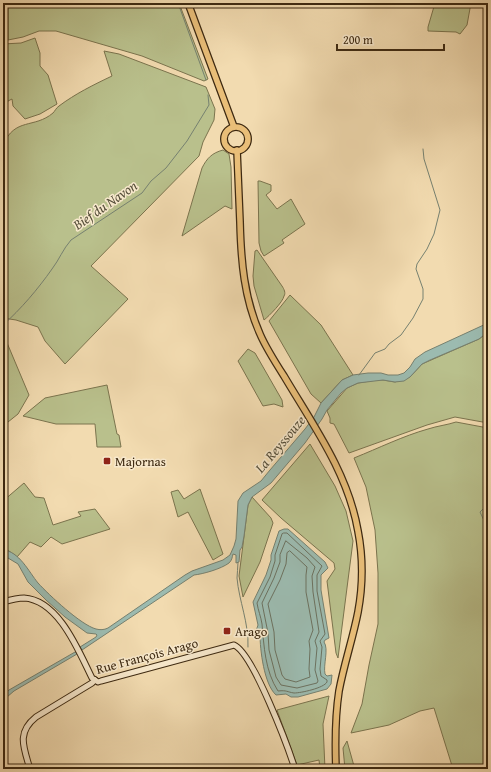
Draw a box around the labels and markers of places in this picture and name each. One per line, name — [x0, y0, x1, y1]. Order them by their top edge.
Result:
place label: Majornas — [115, 452, 166, 471]
marker: Majornas — [102, 456, 112, 466]
place label: Arago — [235, 622, 268, 641]
marker: Arago — [222, 626, 232, 636]

